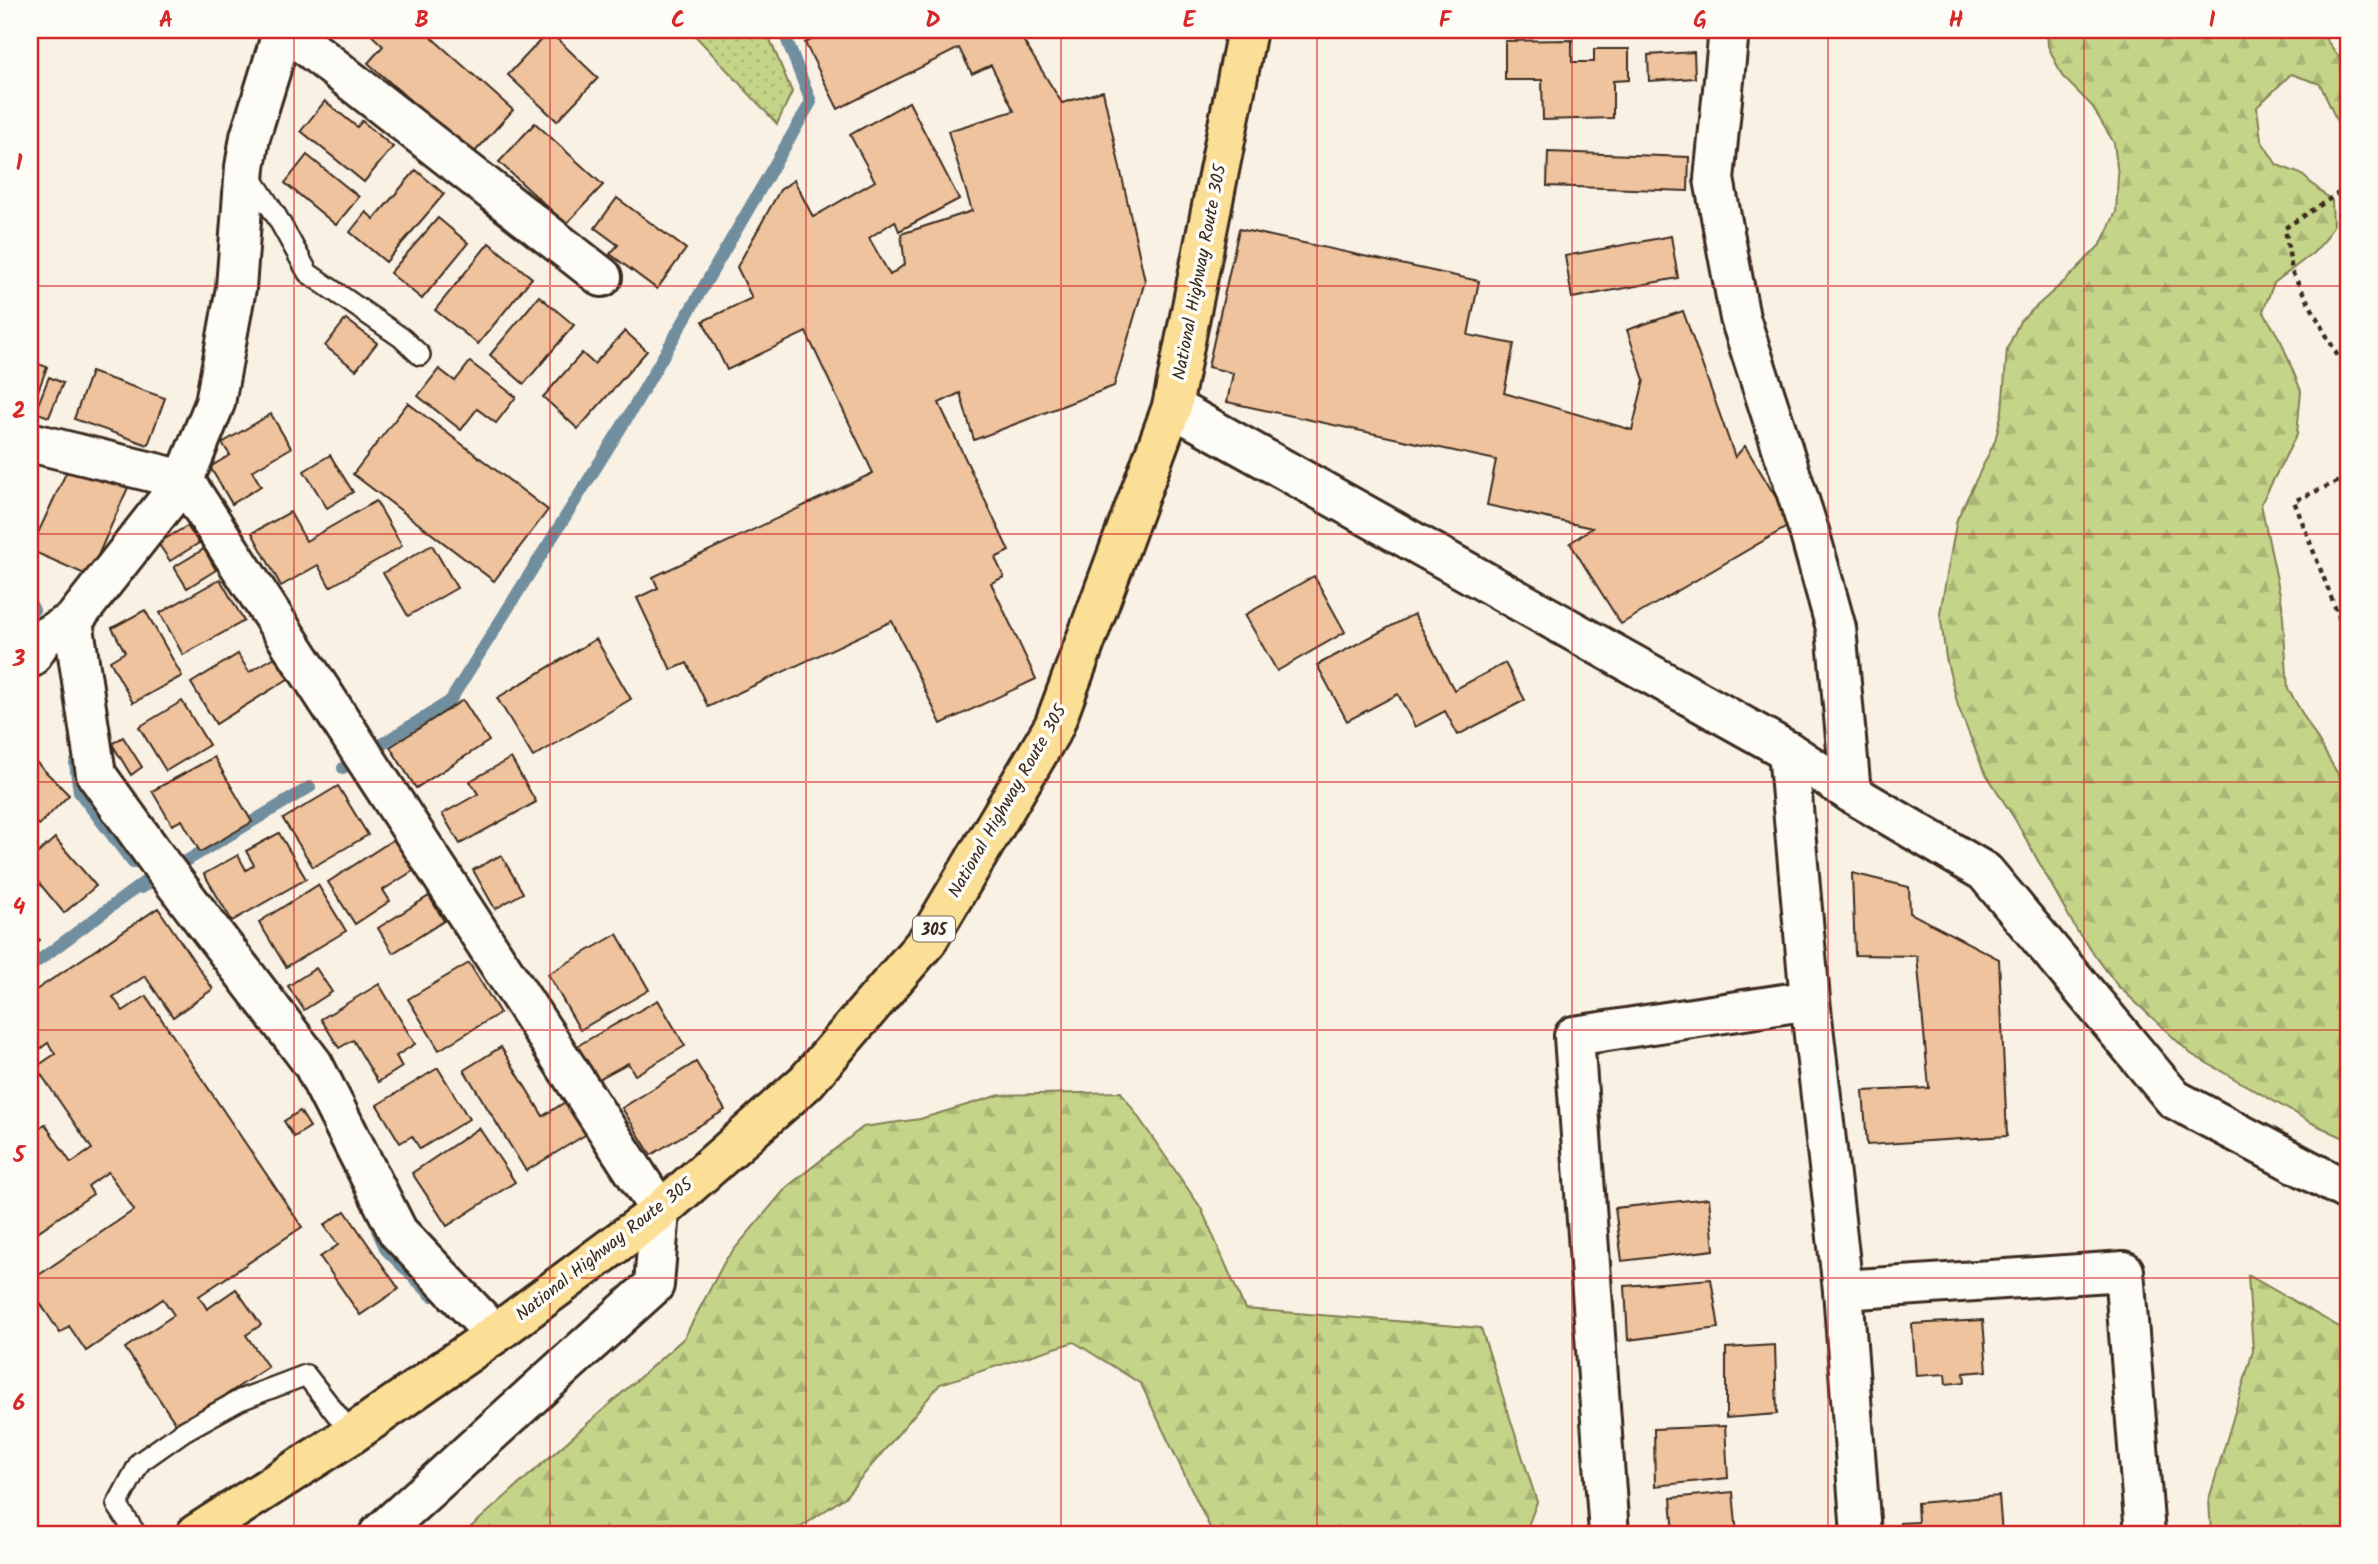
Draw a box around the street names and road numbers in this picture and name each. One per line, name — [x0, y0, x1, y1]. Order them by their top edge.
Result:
street label: National Highway Route 305 — [1165, 161, 1236, 383]
street label: National Highway Route 305 — [941, 699, 1076, 904]
road number: 305 — [913, 917, 955, 942]
street label: National Highway Route 305 — [510, 1171, 701, 1329]

